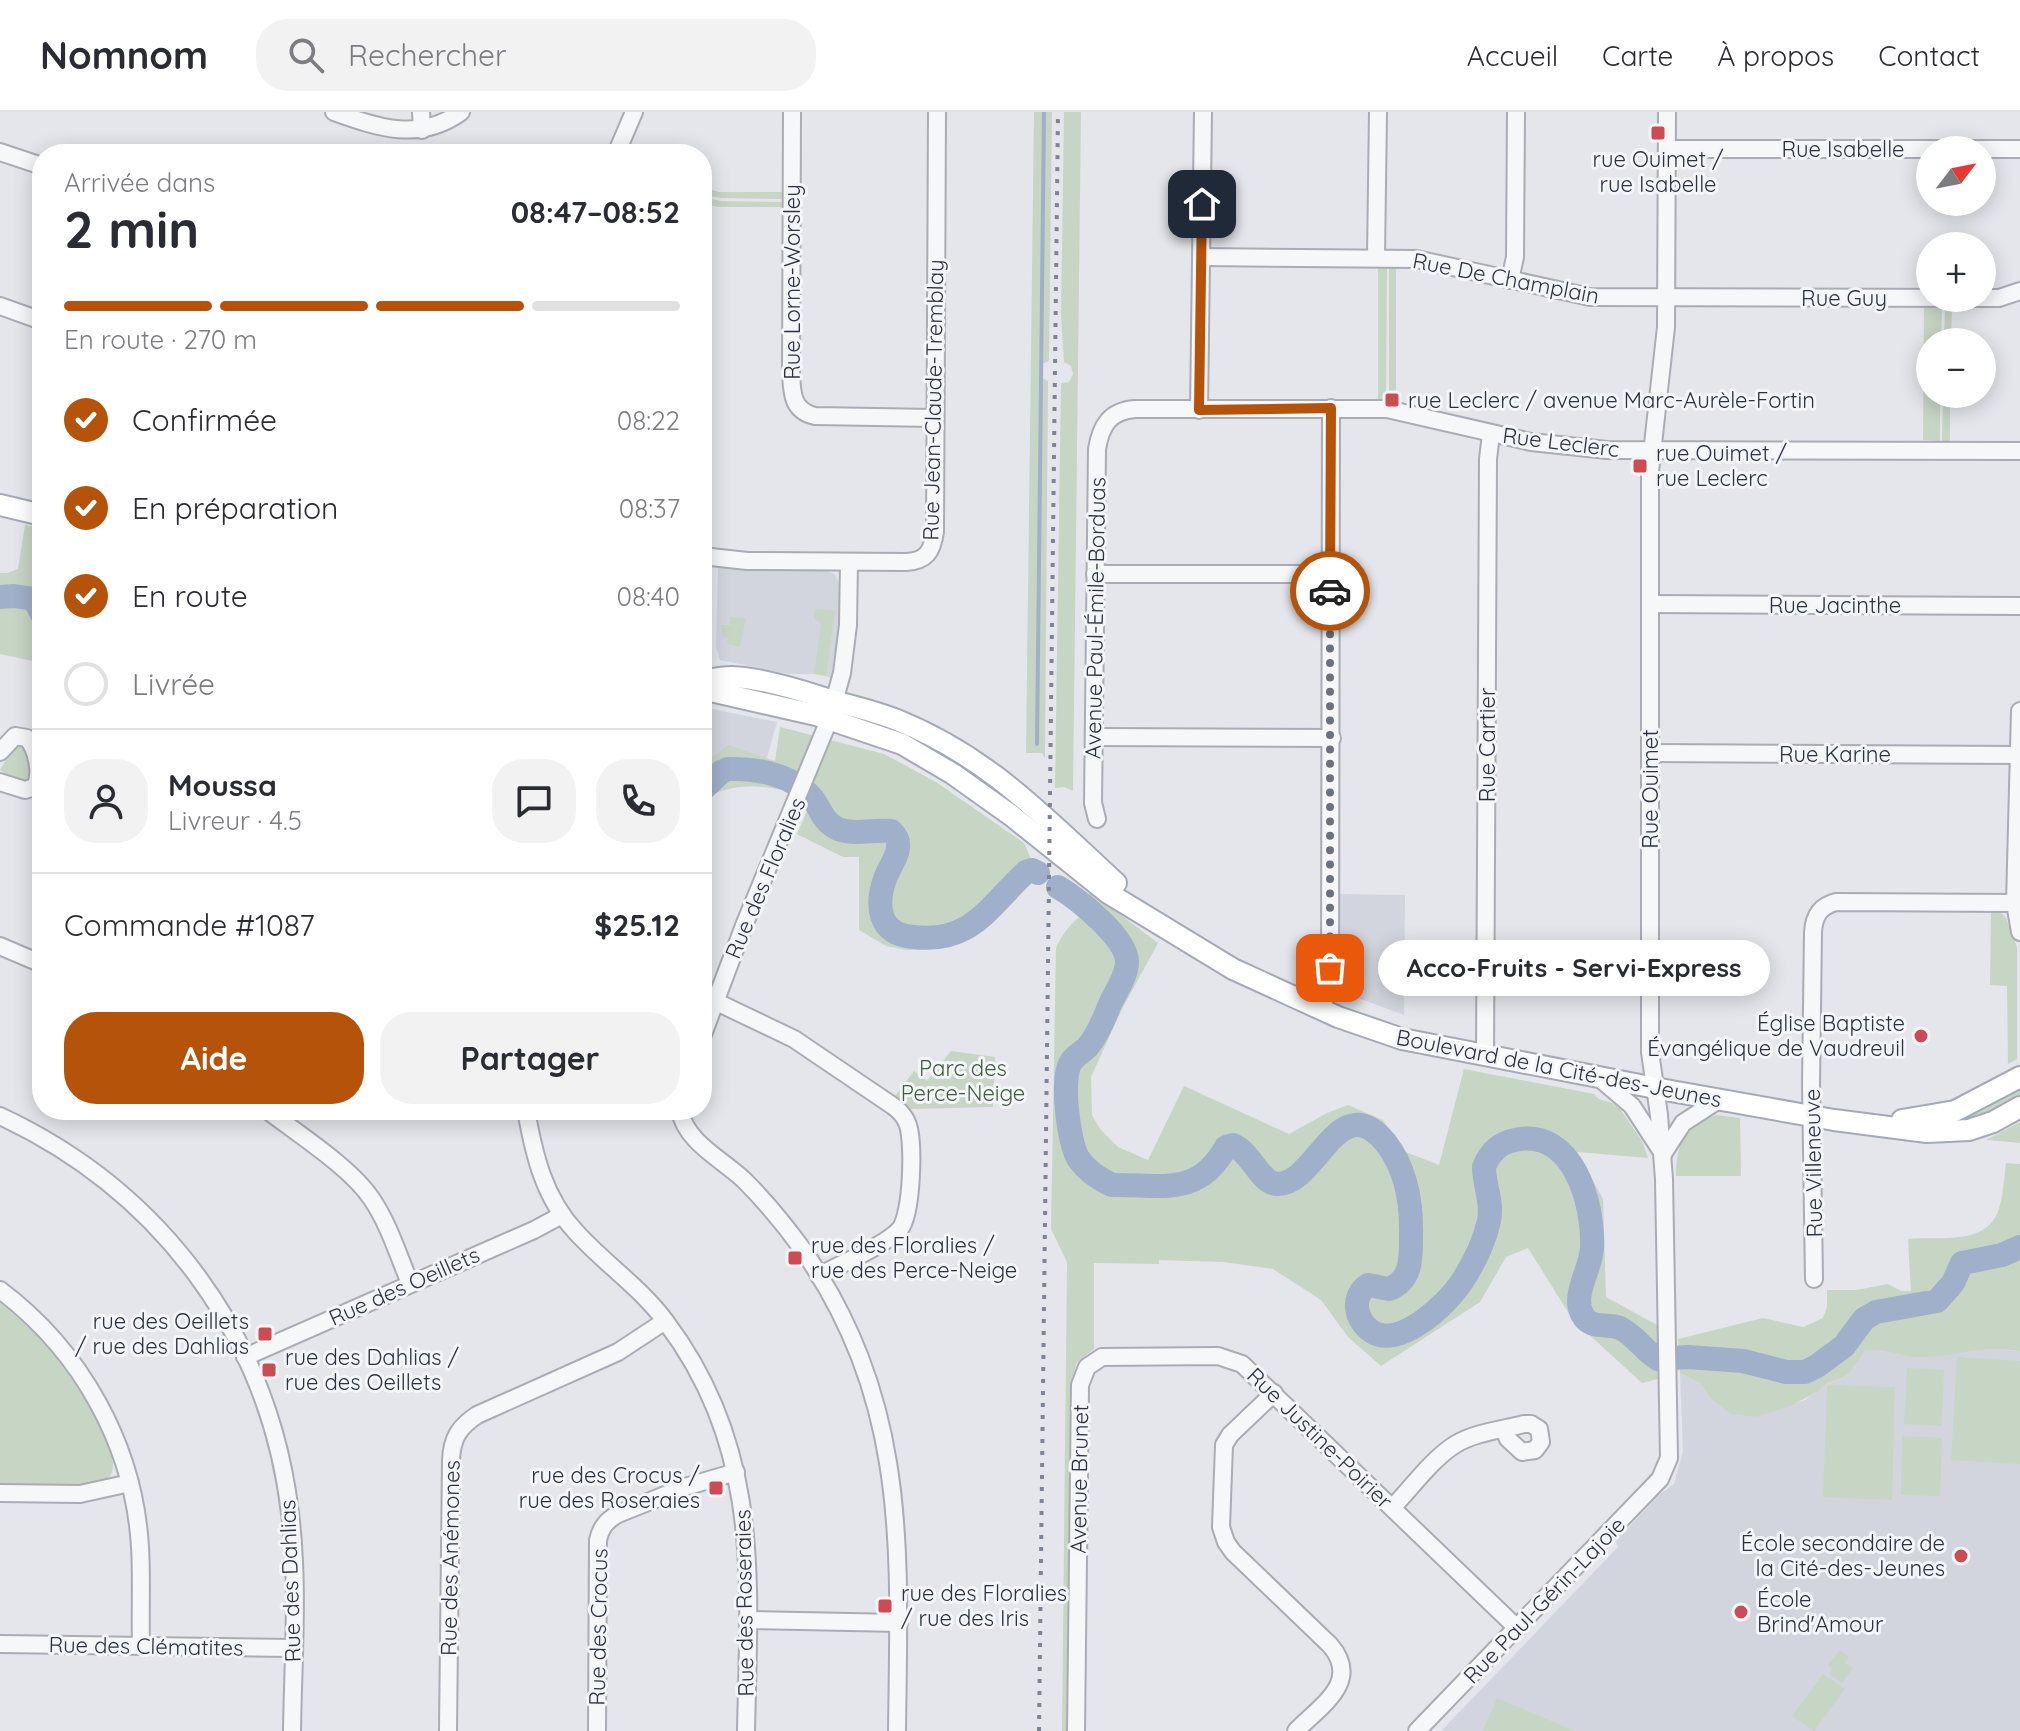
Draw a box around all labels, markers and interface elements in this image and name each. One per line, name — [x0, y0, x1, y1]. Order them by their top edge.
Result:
search box — [256, 19, 816, 91]
text: Nomnom — [40, 31, 208, 79]
icon: search — [284, 33, 328, 77]
text: Rechercher — [348, 36, 506, 74]
text: Accueil — [1467, 38, 1558, 73]
text: Carte — [1602, 38, 1673, 73]
text: À propos — [1717, 38, 1834, 73]
text: Contact — [1878, 38, 1980, 73]
marker: rue Ouimet / rue Isabelle — [1649, 124, 1667, 142]
street label: Rue Isabelle — [1782, 135, 1904, 163]
north arrow — [1916, 136, 1996, 216]
map controls — [1916, 136, 1996, 408]
place label: rue Ouimet / rue Isabelle — [1593, 145, 1724, 198]
text: Arrivée dans — [64, 166, 215, 199]
pin — [1168, 170, 1236, 238]
icon: home — [1180, 182, 1224, 226]
street label: Rue Lorne-Worsley — [778, 184, 806, 380]
text: 08:47–08:52 — [511, 193, 680, 231]
text: 2 min — [64, 196, 199, 261]
button: + — [1916, 232, 1996, 312]
street label: Rue De Champlain — [1410, 246, 1602, 310]
street label: Rue Jean-Claude-Tremblay — [917, 259, 949, 541]
street label: Rue Guy — [1801, 284, 1887, 312]
text: En route · 270 m — [64, 323, 257, 356]
button: − — [1916, 328, 1996, 408]
place label: rue Leclerc / avenue Marc-Aurèle-Fortin — [1408, 386, 1815, 414]
marker: rue Leclerc / avenue Marc-Aurèle-Fortin — [1383, 391, 1401, 409]
icon: check — [64, 398, 108, 442]
text: Confirmée — [132, 401, 277, 439]
text: 08:22 — [617, 404, 680, 437]
street label: Rue Leclerc — [1501, 421, 1621, 463]
place label: rue Ouimet / rue Leclerc — [1656, 439, 1787, 492]
marker: rue Ouimet / rue Leclerc — [1631, 457, 1649, 475]
street label: Avenue Paul-Émile-Borduas — [1079, 477, 1111, 759]
icon: check — [64, 486, 108, 530]
text: En préparation — [132, 489, 338, 527]
text: 08:37 — [619, 492, 680, 525]
courier — [1290, 551, 1370, 631]
icon: car — [1308, 569, 1352, 613]
icon: check — [64, 574, 108, 618]
text: En route — [132, 577, 248, 615]
text: 08:40 — [616, 580, 680, 613]
street label: Rue Jacinthe — [1769, 591, 1901, 619]
text: Livrée — [132, 665, 215, 703]
street label: Rue Cartier — [1473, 687, 1501, 802]
street label: Rue Ouimet — [1636, 729, 1664, 849]
street label: Rue Karine — [1779, 740, 1891, 768]
button: person — [64, 759, 148, 843]
button: chat — [492, 759, 576, 843]
button: phone — [596, 759, 680, 843]
text: Moussa — [168, 766, 277, 804]
street label: Rue des Floralies — [718, 793, 812, 963]
text: Livreur · 4.5 — [168, 804, 302, 837]
text: Commande #1087 — [64, 906, 315, 944]
text: $25.12 — [594, 906, 680, 944]
pin — [1296, 934, 1364, 1002]
callout: Acco-Fruits - Servi-Express — [1378, 940, 1770, 996]
icon: bag — [1308, 946, 1352, 990]
text: Acco-Fruits - Servi-Express — [1406, 951, 1742, 984]
place label: Église Baptiste Évangélique de Vaudreuil — [1647, 1009, 1905, 1062]
button: Aide — [64, 1012, 364, 1104]
button: Partager — [380, 1012, 680, 1104]
street label: Boulevard de la Cité-des-Jeunes — [1394, 1023, 1724, 1113]
marker: Église Baptiste Évangélique de Vaudreuil — [1912, 1027, 1930, 1045]
park label: Parc des Perce-Neige — [901, 1054, 1025, 1107]
street label: Rue Villeneuve — [1798, 1088, 1828, 1238]
place label: rue des Floralies / rue des Perce-Neige — [811, 1231, 1017, 1284]
street label: Rue des Oeillets — [324, 1240, 484, 1332]
marker: rue des Floralies / rue des Perce-Neige — [786, 1249, 804, 1267]
place label: rue des Oeillets / rue des Dahlias — [75, 1307, 249, 1360]
marker: rue des Oeillets / rue des Dahlias — [256, 1325, 274, 1343]
place label: rue des Dahlias / rue des Oeillets — [285, 1343, 460, 1396]
marker: rue des Dahlias / rue des Oeillets — [260, 1361, 278, 1379]
street label: Rue Justine-Poirier — [1241, 1361, 1399, 1515]
street label: Avenue Brunet — [1064, 1404, 1094, 1554]
street label: Rue des Anémones — [434, 1460, 466, 1656]
place label: rue des Crocus / rue des Roseraies — [519, 1461, 701, 1514]
marker: rue des Crocus / rue des Roseraies — [707, 1479, 725, 1497]
street label: Rue des Dahlias — [273, 1499, 307, 1663]
street label: Rue des Roseraies — [728, 1509, 760, 1697]
street label: Rue Paul-Gérin-Lajoie — [1457, 1511, 1631, 1689]
place label: École secondaire de la Cité-des-Jeunes — [1741, 1529, 1945, 1582]
marker: École secondaire de la Cité-des-Jeunes — [1952, 1547, 1970, 1565]
street label: Rue des Crocus — [583, 1548, 613, 1706]
place label: rue des Floralies / rue des Iris — [901, 1579, 1067, 1632]
place label: École Brind'Amour — [1757, 1585, 1884, 1638]
marker: rue des Floralies / rue des Iris — [876, 1597, 894, 1615]
marker: École Brind'Amour — [1732, 1603, 1750, 1621]
street label: Rue des Clématites — [48, 1630, 244, 1662]

